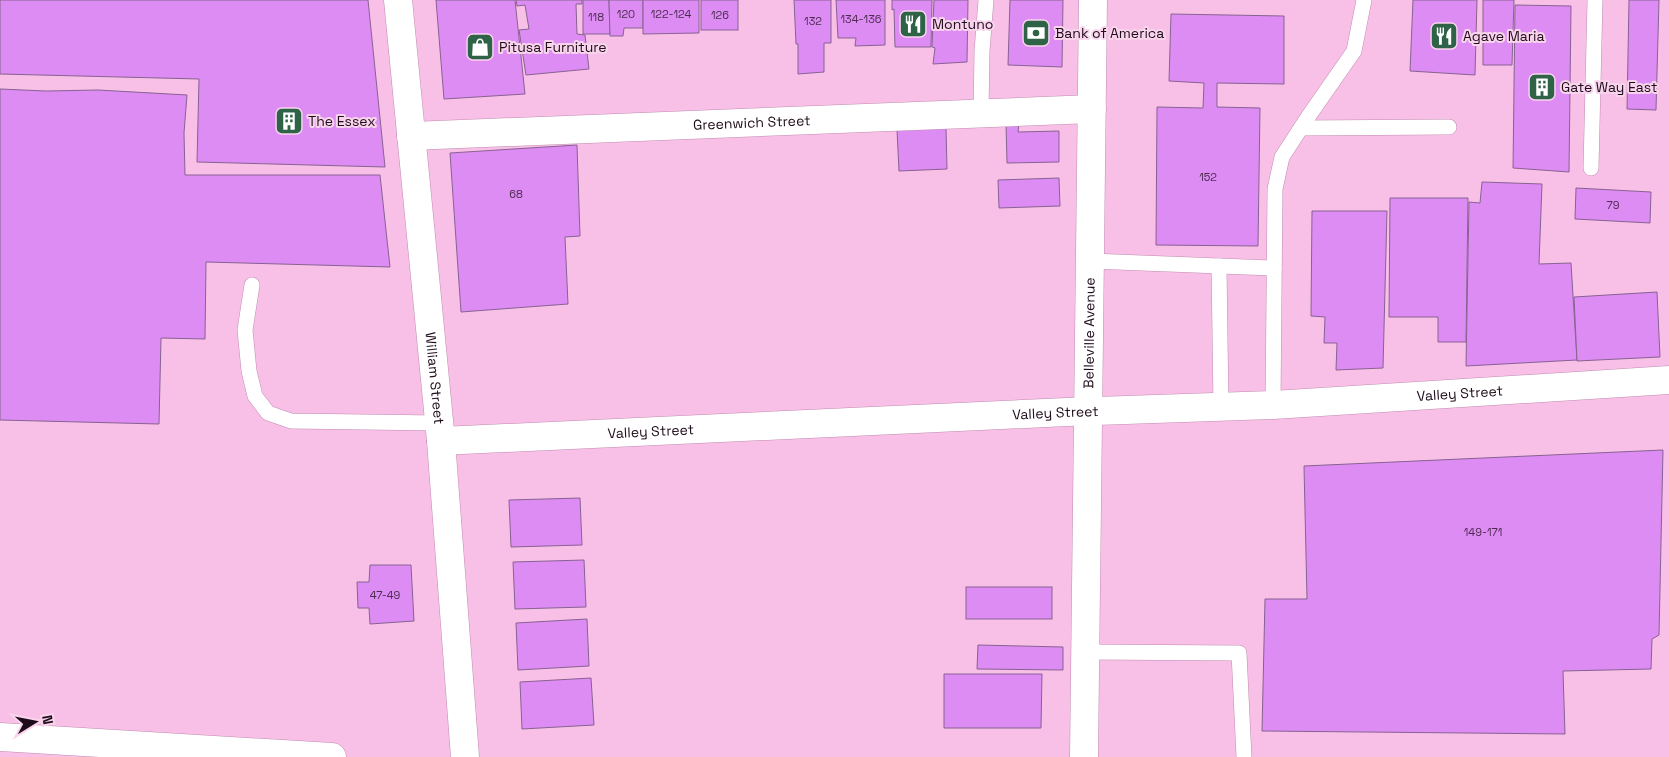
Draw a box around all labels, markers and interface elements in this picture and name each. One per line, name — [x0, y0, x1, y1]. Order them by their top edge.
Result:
house number: 120 — [617, 7, 635, 21]
house number: 122-124 — [651, 7, 691, 21]
house number: 126 — [711, 8, 729, 22]
restaurant icon: Montuno — [898, 9, 928, 39]
house number: 118 — [588, 10, 604, 24]
house number: 134-136 — [840, 12, 882, 26]
house number: 132 — [804, 14, 822, 28]
place label: Montuno — [932, 15, 993, 33]
bank icon: Bank of America — [1021, 18, 1051, 48]
restaurant icon: Agave Maria — [1429, 21, 1459, 51]
place label: Bank of America — [1055, 24, 1164, 42]
place label: Agave Maria — [1463, 27, 1545, 45]
shop icon: Pitusa Furniture — [465, 32, 495, 62]
place label: Pitusa Furniture — [499, 38, 607, 56]
building icon: Gate Way East — [1527, 72, 1557, 102]
place label: Gate Way East — [1561, 78, 1658, 96]
building icon: The Essex — [274, 106, 304, 136]
street label: Greenwich Street — [693, 111, 811, 134]
place label: The Essex — [308, 112, 375, 130]
house number: 152 — [1199, 170, 1217, 184]
house number: 68 — [509, 187, 523, 201]
house number: 79 — [1607, 198, 1620, 212]
street label: Belleville Avenue — [1079, 277, 1099, 389]
street label: William Street — [421, 331, 448, 425]
street label: Valley Street — [1416, 382, 1504, 405]
street label: Valley Street — [1012, 402, 1099, 424]
street label: Valley Street — [607, 420, 694, 442]
house number: 149-171 — [1464, 525, 1502, 539]
house number: 47-49 — [370, 588, 401, 602]
north arrow — [10, 697, 60, 747]
text: N — [38, 714, 57, 726]

